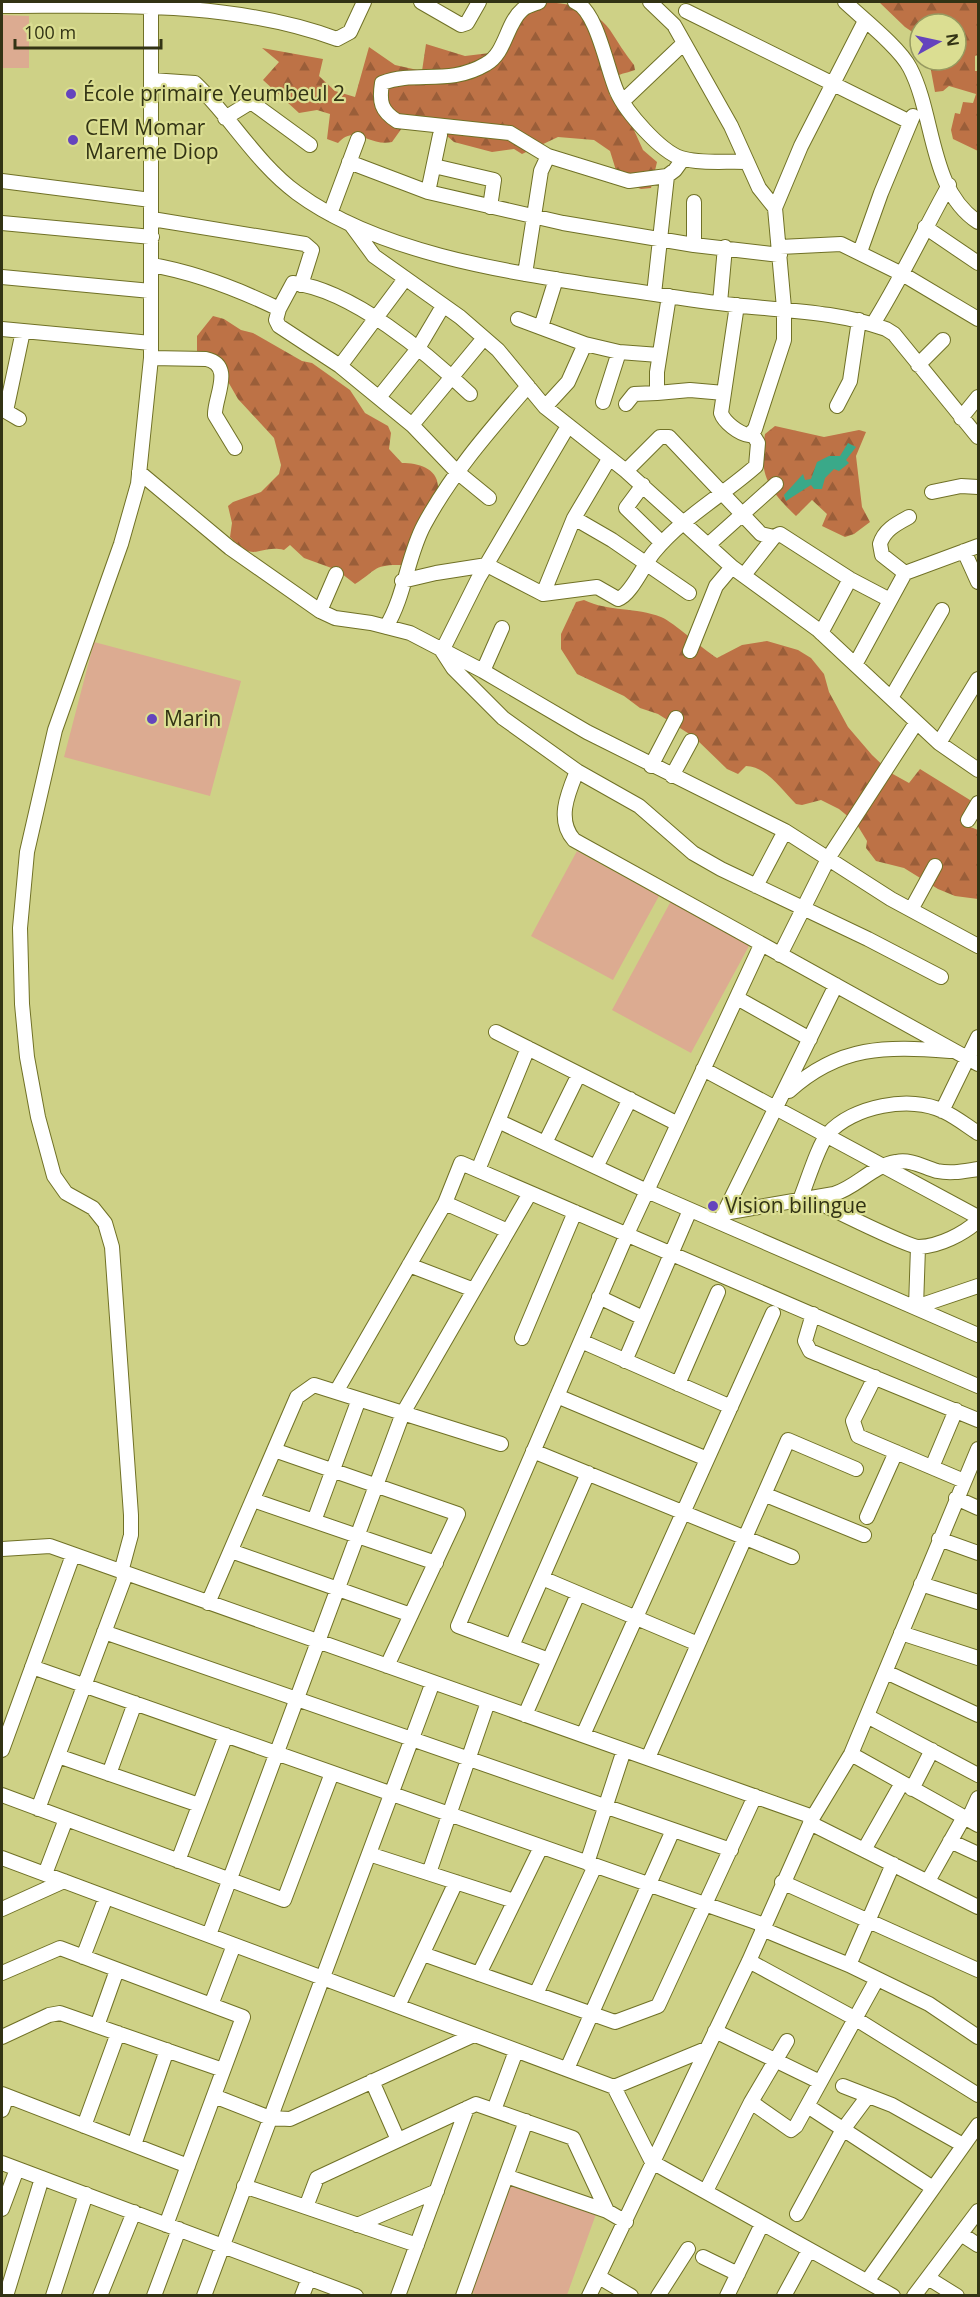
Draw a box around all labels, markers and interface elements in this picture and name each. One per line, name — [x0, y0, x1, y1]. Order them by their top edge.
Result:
scale bar — [15, 12, 160, 50]
north arrow — [908, 12, 968, 72]
text: 100 m — [24, 20, 76, 44]
text: N — [941, 32, 965, 48]
place label: École primaire Yeumbeul 2 — [83, 79, 345, 107]
marker: École primaire Yeumbeul 2 — [64, 87, 78, 101]
place label: CEM Momar Mareme Diop — [85, 113, 219, 165]
marker: CEM Momar Mareme Diop — [66, 133, 80, 147]
place label: Marin — [164, 704, 221, 732]
marker: Marin — [145, 712, 159, 726]
place label: Vision bilingue — [725, 1191, 867, 1219]
marker: Vision bilingue — [706, 1199, 720, 1213]

